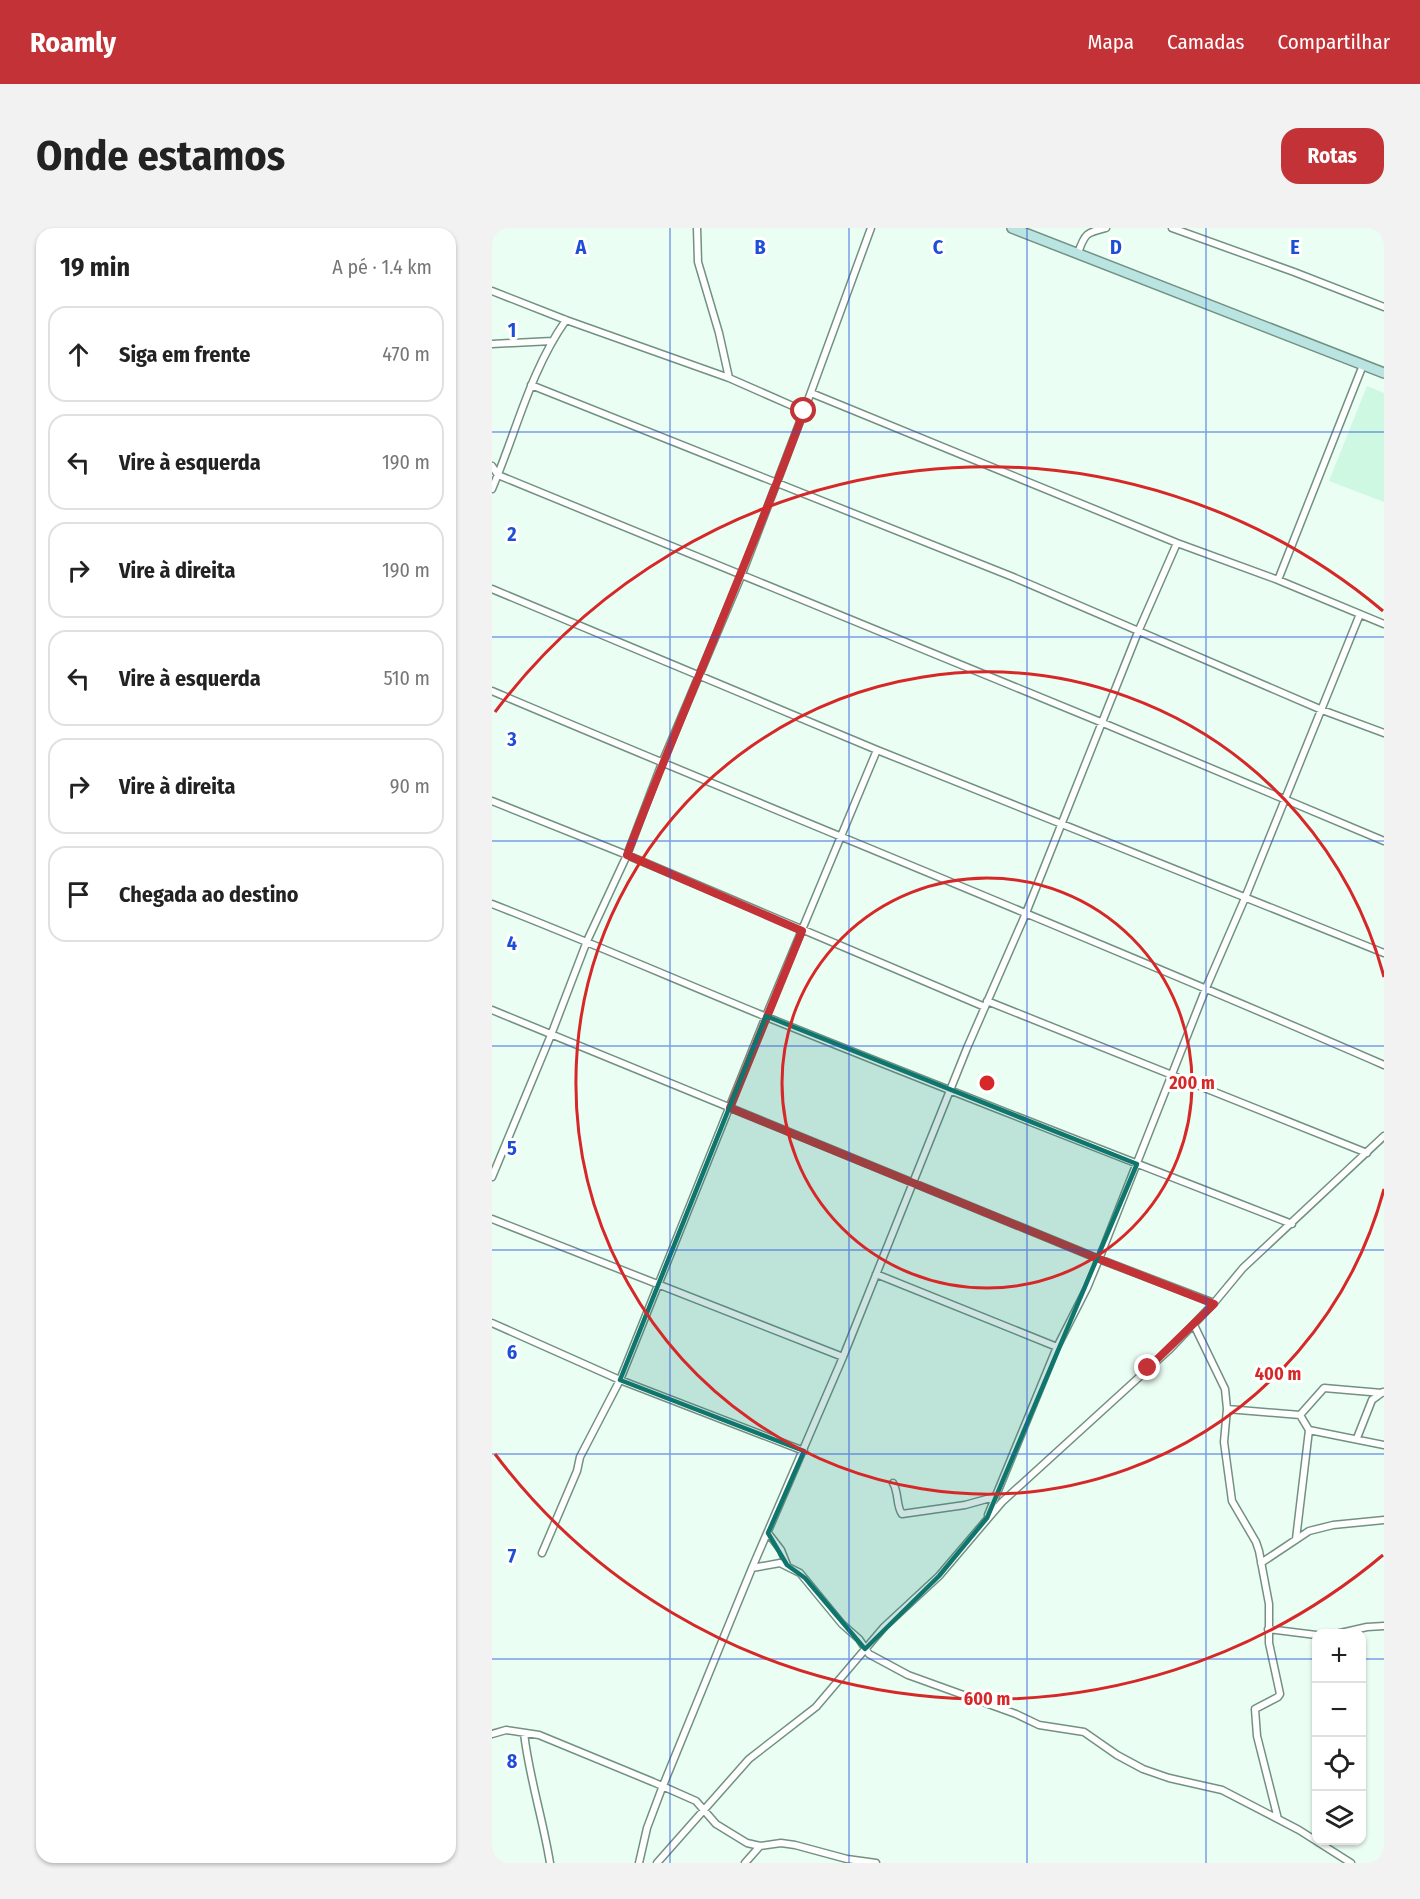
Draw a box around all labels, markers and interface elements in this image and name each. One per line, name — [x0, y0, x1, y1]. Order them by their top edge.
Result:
text: Roamly — [30, 26, 116, 59]
text: Mapa — [1088, 29, 1134, 55]
text: Camadas — [1167, 29, 1245, 55]
text: Compartilhar — [1278, 29, 1390, 55]
button: Rotas — [1281, 128, 1384, 184]
text: Onde estamos — [36, 131, 285, 181]
text: A — [575, 235, 588, 259]
text: B — [754, 235, 766, 259]
text: C — [933, 235, 944, 259]
text: D — [1110, 235, 1122, 259]
text: E — [1290, 235, 1300, 259]
text: 19 min — [60, 252, 130, 283]
text: A pé · 1.4 km — [332, 255, 432, 279]
text: 1 — [508, 318, 516, 342]
icon: ahead — [62, 338, 95, 371]
text: Siga em frente — [119, 341, 250, 368]
text: 470 m — [382, 342, 430, 366]
route start — [790, 397, 816, 423]
icon: left — [62, 446, 95, 479]
text: Vire à esquerda — [119, 449, 261, 476]
text: 190 m — [382, 450, 430, 474]
text: 2 — [506, 522, 517, 546]
icon: right — [62, 554, 95, 587]
text: Vire à direita — [119, 557, 235, 584]
text: 190 m — [382, 558, 430, 582]
icon: left — [62, 662, 95, 695]
text: Vire à esquerda — [119, 665, 261, 692]
text: 510 m — [384, 666, 430, 690]
text: 3 — [506, 727, 517, 751]
icon: right — [62, 770, 95, 803]
text: Vire à direita — [119, 773, 235, 800]
text: 90 m — [390, 774, 430, 798]
icon: arrive — [62, 878, 95, 911]
text: Chegada ao destino — [119, 881, 299, 908]
text: 4 — [507, 931, 517, 955]
text: 200 m — [1168, 1072, 1215, 1094]
centre of rings — [977, 1073, 997, 1093]
text: 5 — [507, 1136, 517, 1160]
text: 6 — [507, 1340, 517, 1364]
route end — [1134, 1354, 1160, 1380]
text: 400 m — [1255, 1363, 1301, 1385]
text: 7 — [508, 1544, 517, 1568]
map controls — [1312, 1629, 1366, 1845]
button: + — [1312, 1629, 1366, 1683]
button: − — [1312, 1683, 1366, 1737]
text: 600 m — [964, 1688, 1010, 1710]
button: locate — [1312, 1737, 1366, 1791]
text: 8 — [507, 1749, 518, 1773]
button: layers — [1312, 1791, 1366, 1845]

